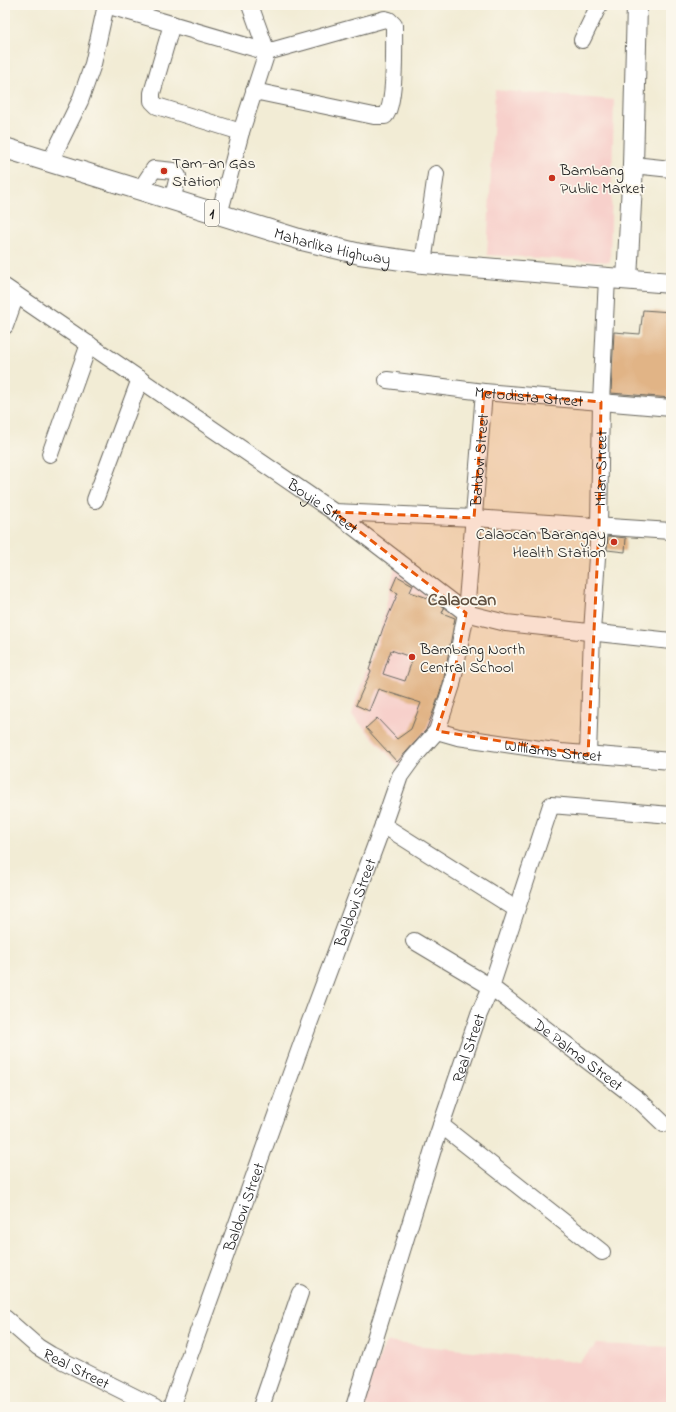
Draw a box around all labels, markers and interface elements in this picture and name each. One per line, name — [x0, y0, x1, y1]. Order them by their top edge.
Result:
place label: Tam-an Gas Station — [172, 152, 256, 194]
place label: Bambang Public Market — [559, 159, 646, 201]
marker: Tam-an Gas Station — [159, 166, 169, 176]
marker: Bambang Public Market — [547, 173, 557, 183]
road number: 1 — [205, 200, 219, 226]
street label: Maharlika Highway — [271, 222, 392, 272]
street label: Metodista Street — [473, 381, 585, 415]
street label: Baldovi Street — [465, 412, 496, 508]
street label: Milan Street — [589, 429, 615, 507]
street label: Boyie Street — [281, 473, 363, 541]
place label: Calaocan Barangay Health Station — [476, 523, 606, 565]
marker: Calaocan Barangay Health Station — [609, 537, 619, 547]
district label: Calaocan — [428, 588, 496, 614]
place label: Bambang North Central School — [419, 638, 525, 680]
marker: Bambang North Central School — [407, 652, 417, 662]
street label: Williams Street — [503, 734, 603, 769]
street label: Baldovi Street — [328, 855, 384, 952]
street label: Real Street — [447, 1010, 493, 1086]
street label: De Palma Street — [526, 1013, 628, 1098]
street label: Baldovi Street — [218, 1159, 272, 1256]
street label: Real Street — [38, 1343, 114, 1397]

